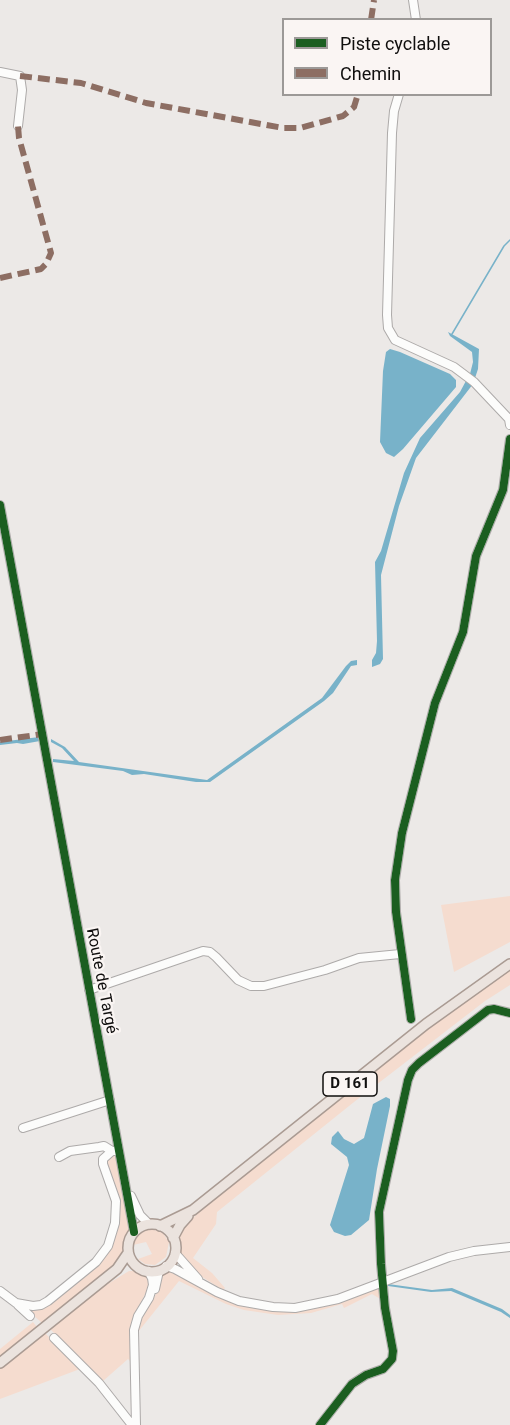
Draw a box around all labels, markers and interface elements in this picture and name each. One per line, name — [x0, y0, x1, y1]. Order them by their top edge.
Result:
legend — [282, 18, 492, 96]
text: Piste cyclable — [340, 33, 450, 54]
text: Chemin — [340, 63, 401, 84]
street label: Route de Targé — [81, 927, 121, 1035]
road number: D 161 — [323, 1072, 377, 1096]

